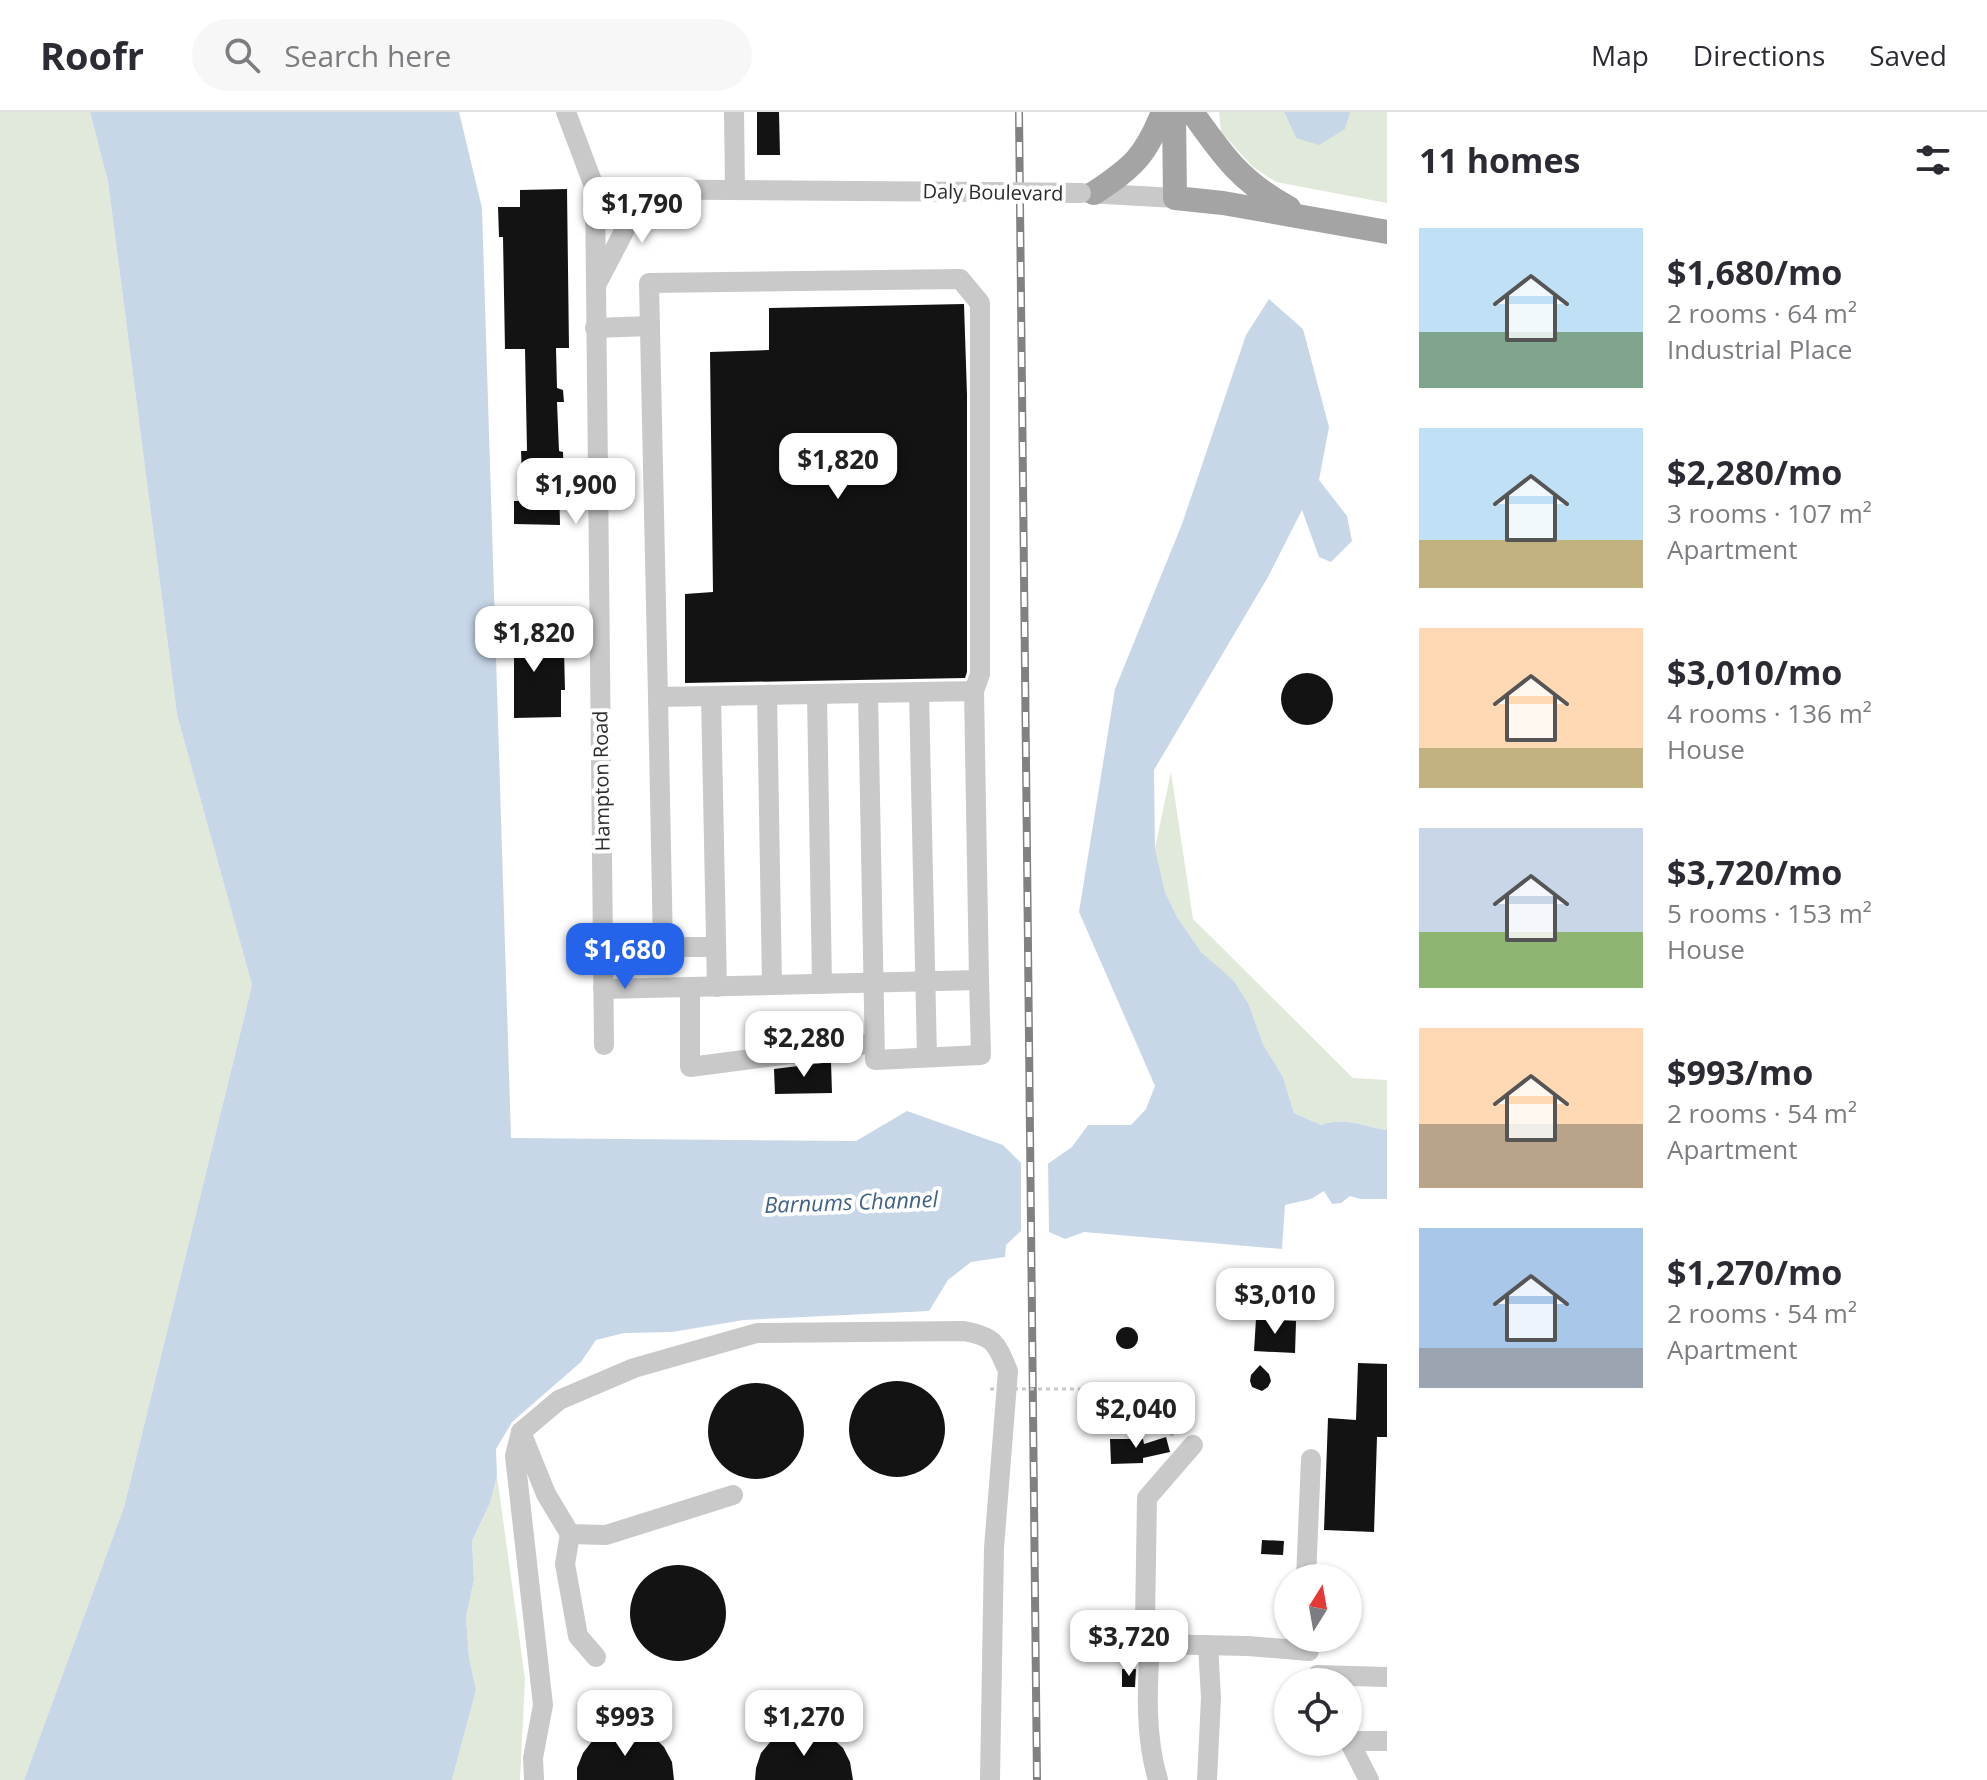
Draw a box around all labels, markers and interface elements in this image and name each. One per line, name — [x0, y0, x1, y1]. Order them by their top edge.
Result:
search box — [192, 19, 752, 91]
text: Roofr — [40, 29, 144, 81]
icon: search — [220, 33, 264, 77]
text: Search here — [284, 35, 451, 76]
text: Map — [1591, 36, 1649, 74]
text: Directions — [1693, 36, 1825, 74]
text: Saved — [1869, 36, 1947, 74]
text: 11 homes — [1419, 137, 1580, 183]
icon: filters — [1911, 138, 1955, 182]
pin: $1,790 — [577, 177, 707, 245]
street label: Daly Boulevard — [922, 177, 1064, 207]
text: $1,790 — [601, 185, 683, 221]
text: $1,680/mo — [1667, 249, 1842, 295]
icon: home — [1483, 260, 1579, 356]
text: 2 rooms · 64 m² — [1667, 295, 1857, 331]
text: Industrial Place — [1667, 331, 1852, 367]
pin: $1,820 — [773, 433, 903, 501]
text: $1,820 — [797, 441, 879, 477]
text: $2,280/mo — [1667, 449, 1842, 495]
pin: $1,900 — [511, 458, 641, 526]
icon: home — [1483, 460, 1579, 556]
text: $1,900 — [535, 466, 617, 502]
text: 3 rooms · 107 m² — [1667, 495, 1872, 531]
text: Apartment — [1667, 531, 1798, 567]
pin: $1,820 — [469, 606, 599, 674]
text: $1,820 — [493, 614, 575, 650]
text: $3,010/mo — [1667, 649, 1842, 695]
icon: home — [1483, 660, 1579, 756]
text: 4 rooms · 136 m² — [1667, 695, 1872, 731]
street label: Hampton Road — [586, 710, 616, 852]
text: House — [1667, 731, 1745, 767]
text: $3,720/mo — [1667, 849, 1842, 895]
icon: home — [1483, 860, 1579, 956]
text: 5 rooms · 153 m² — [1667, 895, 1872, 931]
pin: $1,680 — [560, 923, 690, 991]
text: $1,680 — [584, 931, 666, 967]
text: House — [1667, 931, 1745, 967]
pin: $2,280 — [739, 1011, 869, 1079]
text: $2,280 — [763, 1019, 845, 1055]
text: $993/mo — [1667, 1049, 1813, 1095]
icon: home — [1483, 1060, 1579, 1156]
text: 2 rooms · 54 m² — [1667, 1095, 1857, 1131]
text: Apartment — [1667, 1131, 1798, 1167]
water label: Barnums Channel — [764, 1183, 939, 1219]
text: $1,270/mo — [1667, 1249, 1842, 1295]
icon: home — [1483, 1260, 1579, 1356]
pin: $3,010 — [1210, 1268, 1340, 1336]
text: $3,010 — [1234, 1276, 1316, 1312]
text: 2 rooms · 54 m² — [1667, 1295, 1857, 1331]
text: Apartment — [1667, 1331, 1798, 1367]
pin: $2,040 — [1071, 1382, 1201, 1450]
text: $2,040 — [1095, 1390, 1177, 1426]
north arrow — [1274, 1564, 1362, 1652]
map controls — [1274, 1564, 1362, 1756]
pin: $3,720 — [1064, 1610, 1194, 1678]
text: $3,720 — [1088, 1618, 1170, 1654]
button: locate — [1274, 1668, 1362, 1756]
pin: $993 — [578, 1690, 672, 1758]
pin: $1,270 — [739, 1690, 869, 1758]
text: $993 — [595, 1698, 655, 1734]
text: $1,270 — [763, 1698, 845, 1734]

